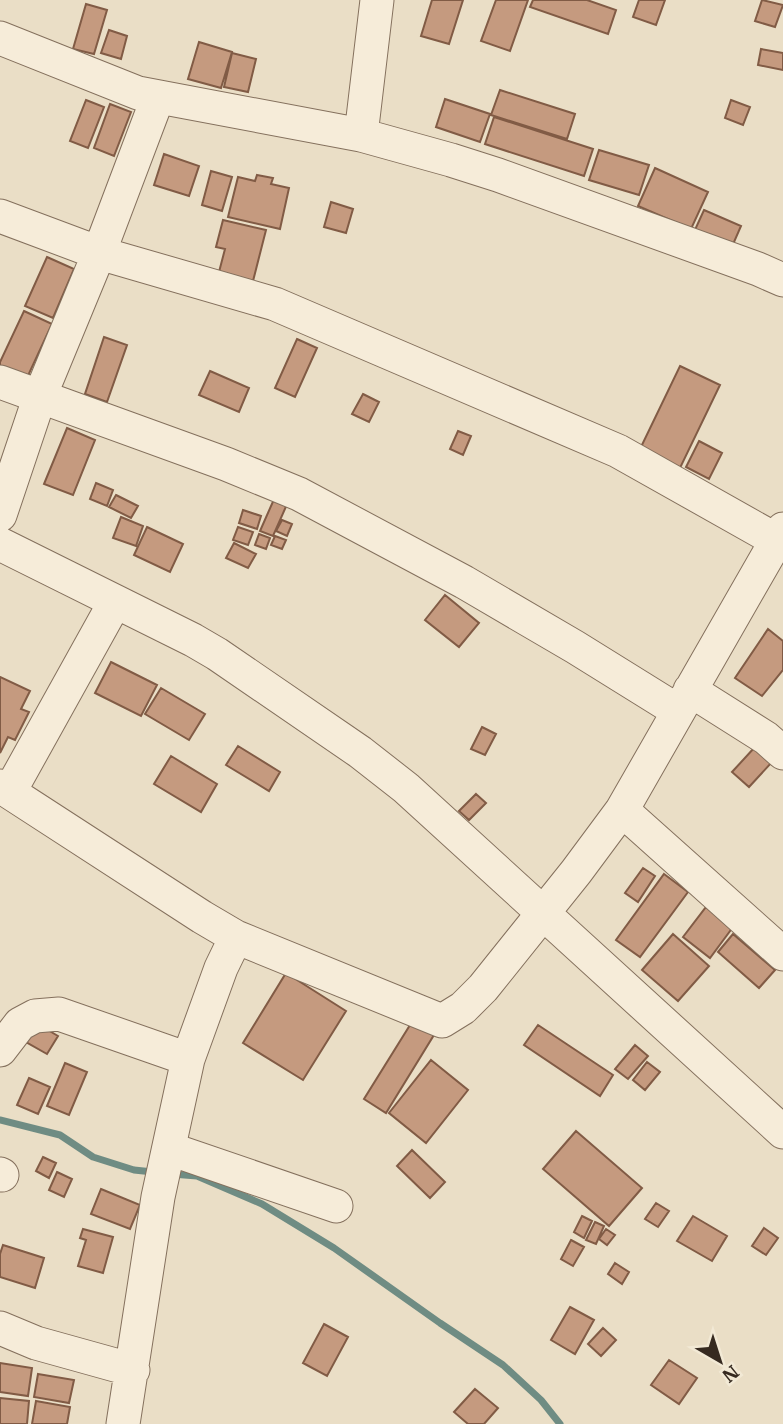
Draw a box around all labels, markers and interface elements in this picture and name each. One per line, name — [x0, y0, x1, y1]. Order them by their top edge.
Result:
north arrow — [685, 1326, 755, 1396]
text: N — [717, 1360, 744, 1388]

